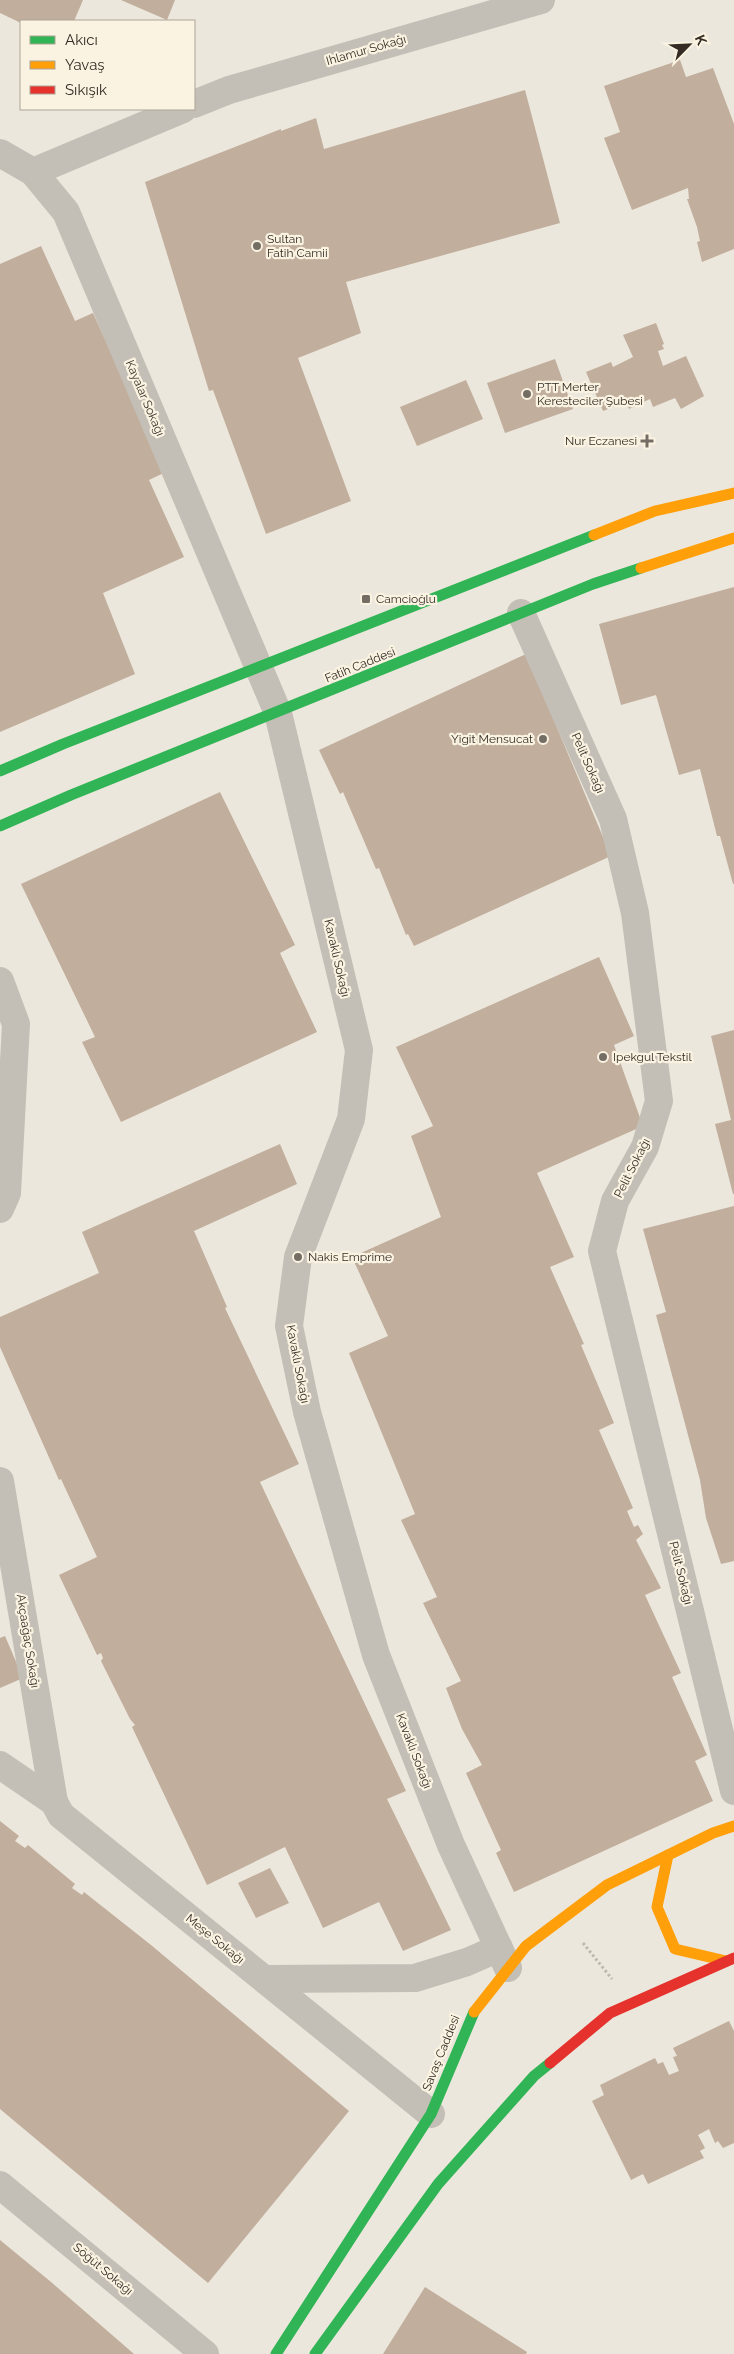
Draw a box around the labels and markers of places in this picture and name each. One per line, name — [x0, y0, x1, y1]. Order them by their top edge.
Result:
place label: Sultan Fatih Camii — [267, 232, 328, 260]
marker: Sultan Fatih Camii — [251, 240, 263, 252]
place label: PTT Merter Keresteciler Şubesi — [537, 380, 643, 408]
marker: PTT Merter Keresteciler Şubesi — [521, 388, 533, 400]
place label: Nur Eczanesi — [565, 434, 637, 448]
marker: Nur Eczanesi — [641, 435, 653, 447]
place label: Camcioğlu — [376, 592, 436, 606]
marker: Camcioğlu — [360, 593, 372, 605]
place label: Yigit Mensucat — [451, 732, 533, 746]
marker: Yigit Mensucat — [537, 733, 549, 745]
place label: Ipekgul Tekstil — [613, 1050, 692, 1064]
marker: Ipekgul Tekstil — [597, 1051, 609, 1063]
place label: Nakis Emprime — [308, 1250, 392, 1264]
marker: Nakis Emprime — [292, 1251, 304, 1263]

